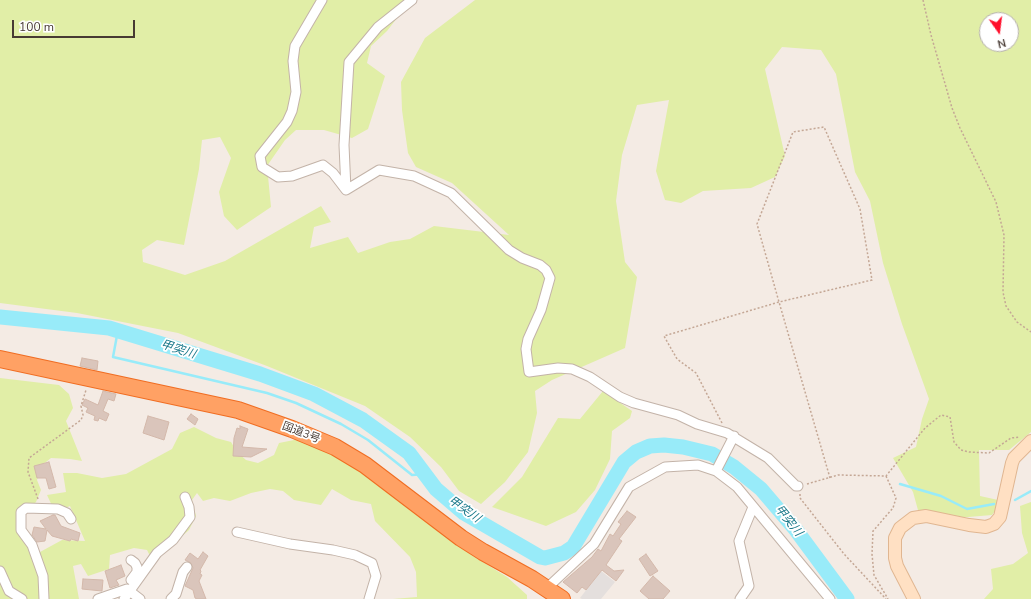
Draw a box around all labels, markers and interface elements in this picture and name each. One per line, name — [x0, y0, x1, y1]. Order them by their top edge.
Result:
scale bar — [14, 12, 137, 38]
north arrow — [979, 12, 1019, 52]
text: 100 m — [19, 19, 54, 35]
text: N — [996, 35, 1008, 51]
water label: 甲突川 — [159, 338, 197, 362]
street label: 国道3号 — [280, 420, 322, 446]
water label: 甲突川 — [445, 494, 483, 526]
water label: 甲突川 — [771, 502, 805, 540]

